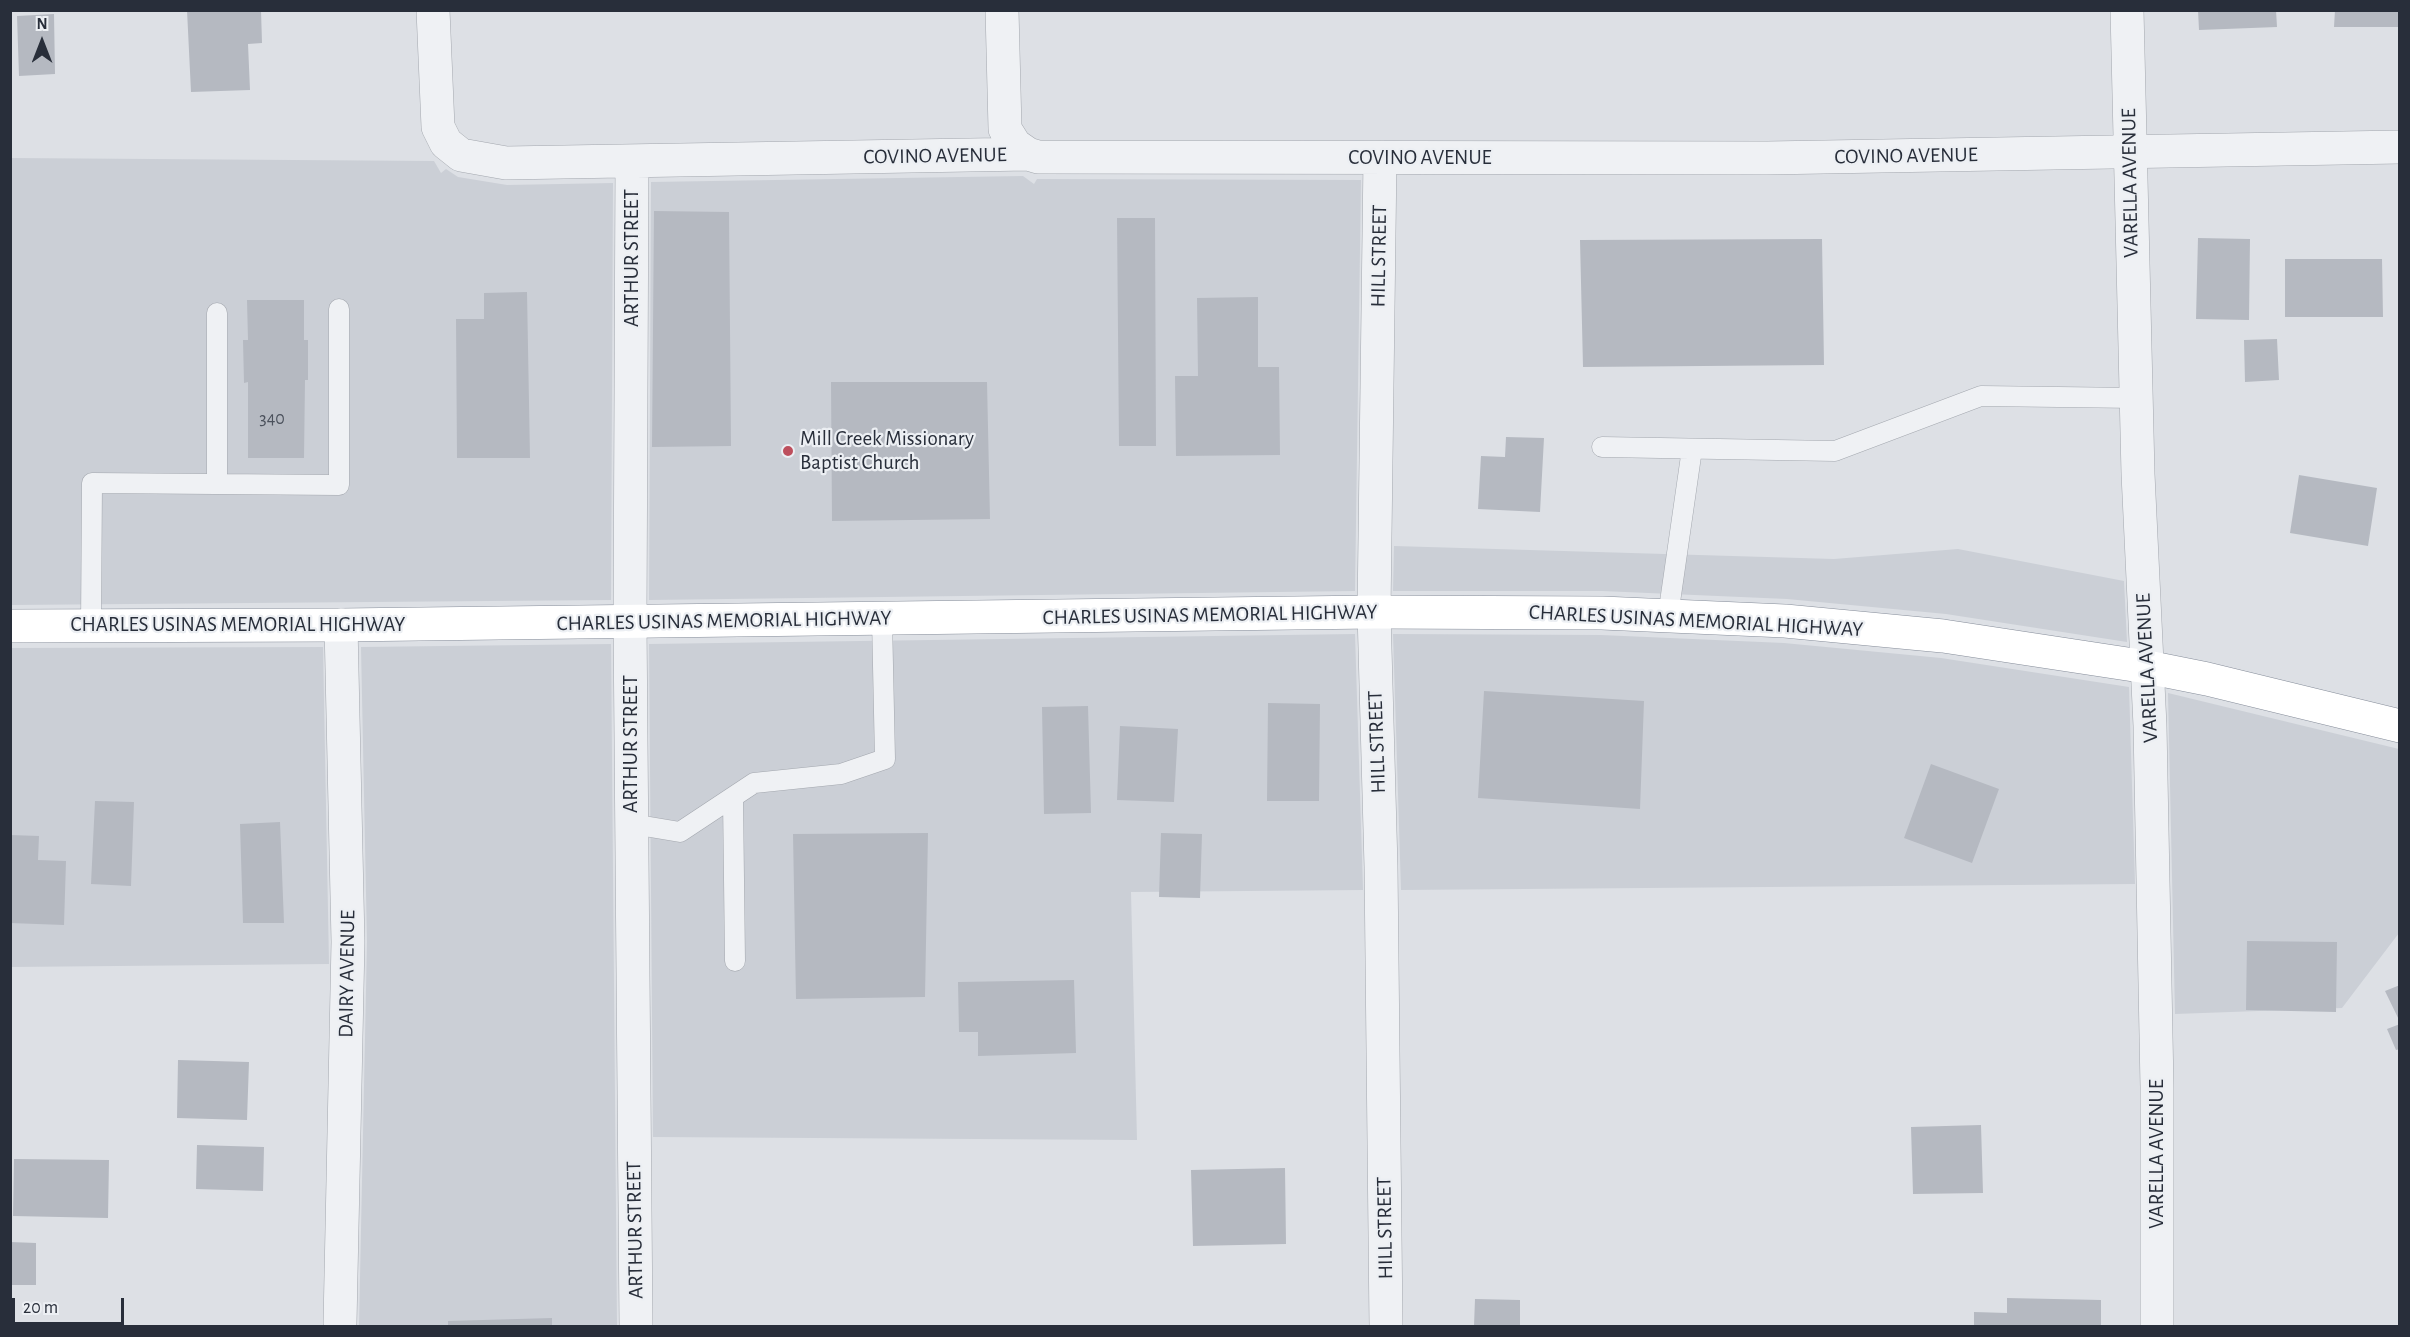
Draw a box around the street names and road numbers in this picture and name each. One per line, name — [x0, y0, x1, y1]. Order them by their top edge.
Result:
street label: VARELLA AVENUE — [2116, 108, 2144, 258]
street label: COVINO AVENUE — [863, 142, 1007, 170]
street label: COVINO AVENUE — [1834, 142, 1978, 170]
street label: COVINO AVENUE — [1348, 145, 1492, 171]
street label: ARTHUR STREET — [619, 189, 645, 327]
street label: HILL STREET — [1366, 204, 1392, 308]
street label: VARELLA AVENUE — [2131, 593, 2163, 743]
street label: CHARLES USINAS MEMORIAL HIGHWAY — [1042, 599, 1378, 631]
street label: CHARLES USINAS MEMORIAL HIGHWAY — [1528, 600, 1864, 642]
street label: CHARLES USINAS MEMORIAL HIGHWAY — [556, 605, 892, 637]
street label: CHARLES USINAS MEMORIAL HIGHWAY — [71, 612, 405, 638]
street label: ARTHUR STREET — [618, 675, 644, 813]
street label: HILL STREET — [1363, 690, 1391, 794]
street label: DAIRY AVENUE — [333, 910, 361, 1038]
street label: VARELLA AVENUE — [2144, 1079, 2170, 1229]
street label: ARTHUR STREET — [621, 1161, 649, 1299]
street label: HILL STREET — [1372, 1176, 1398, 1280]

